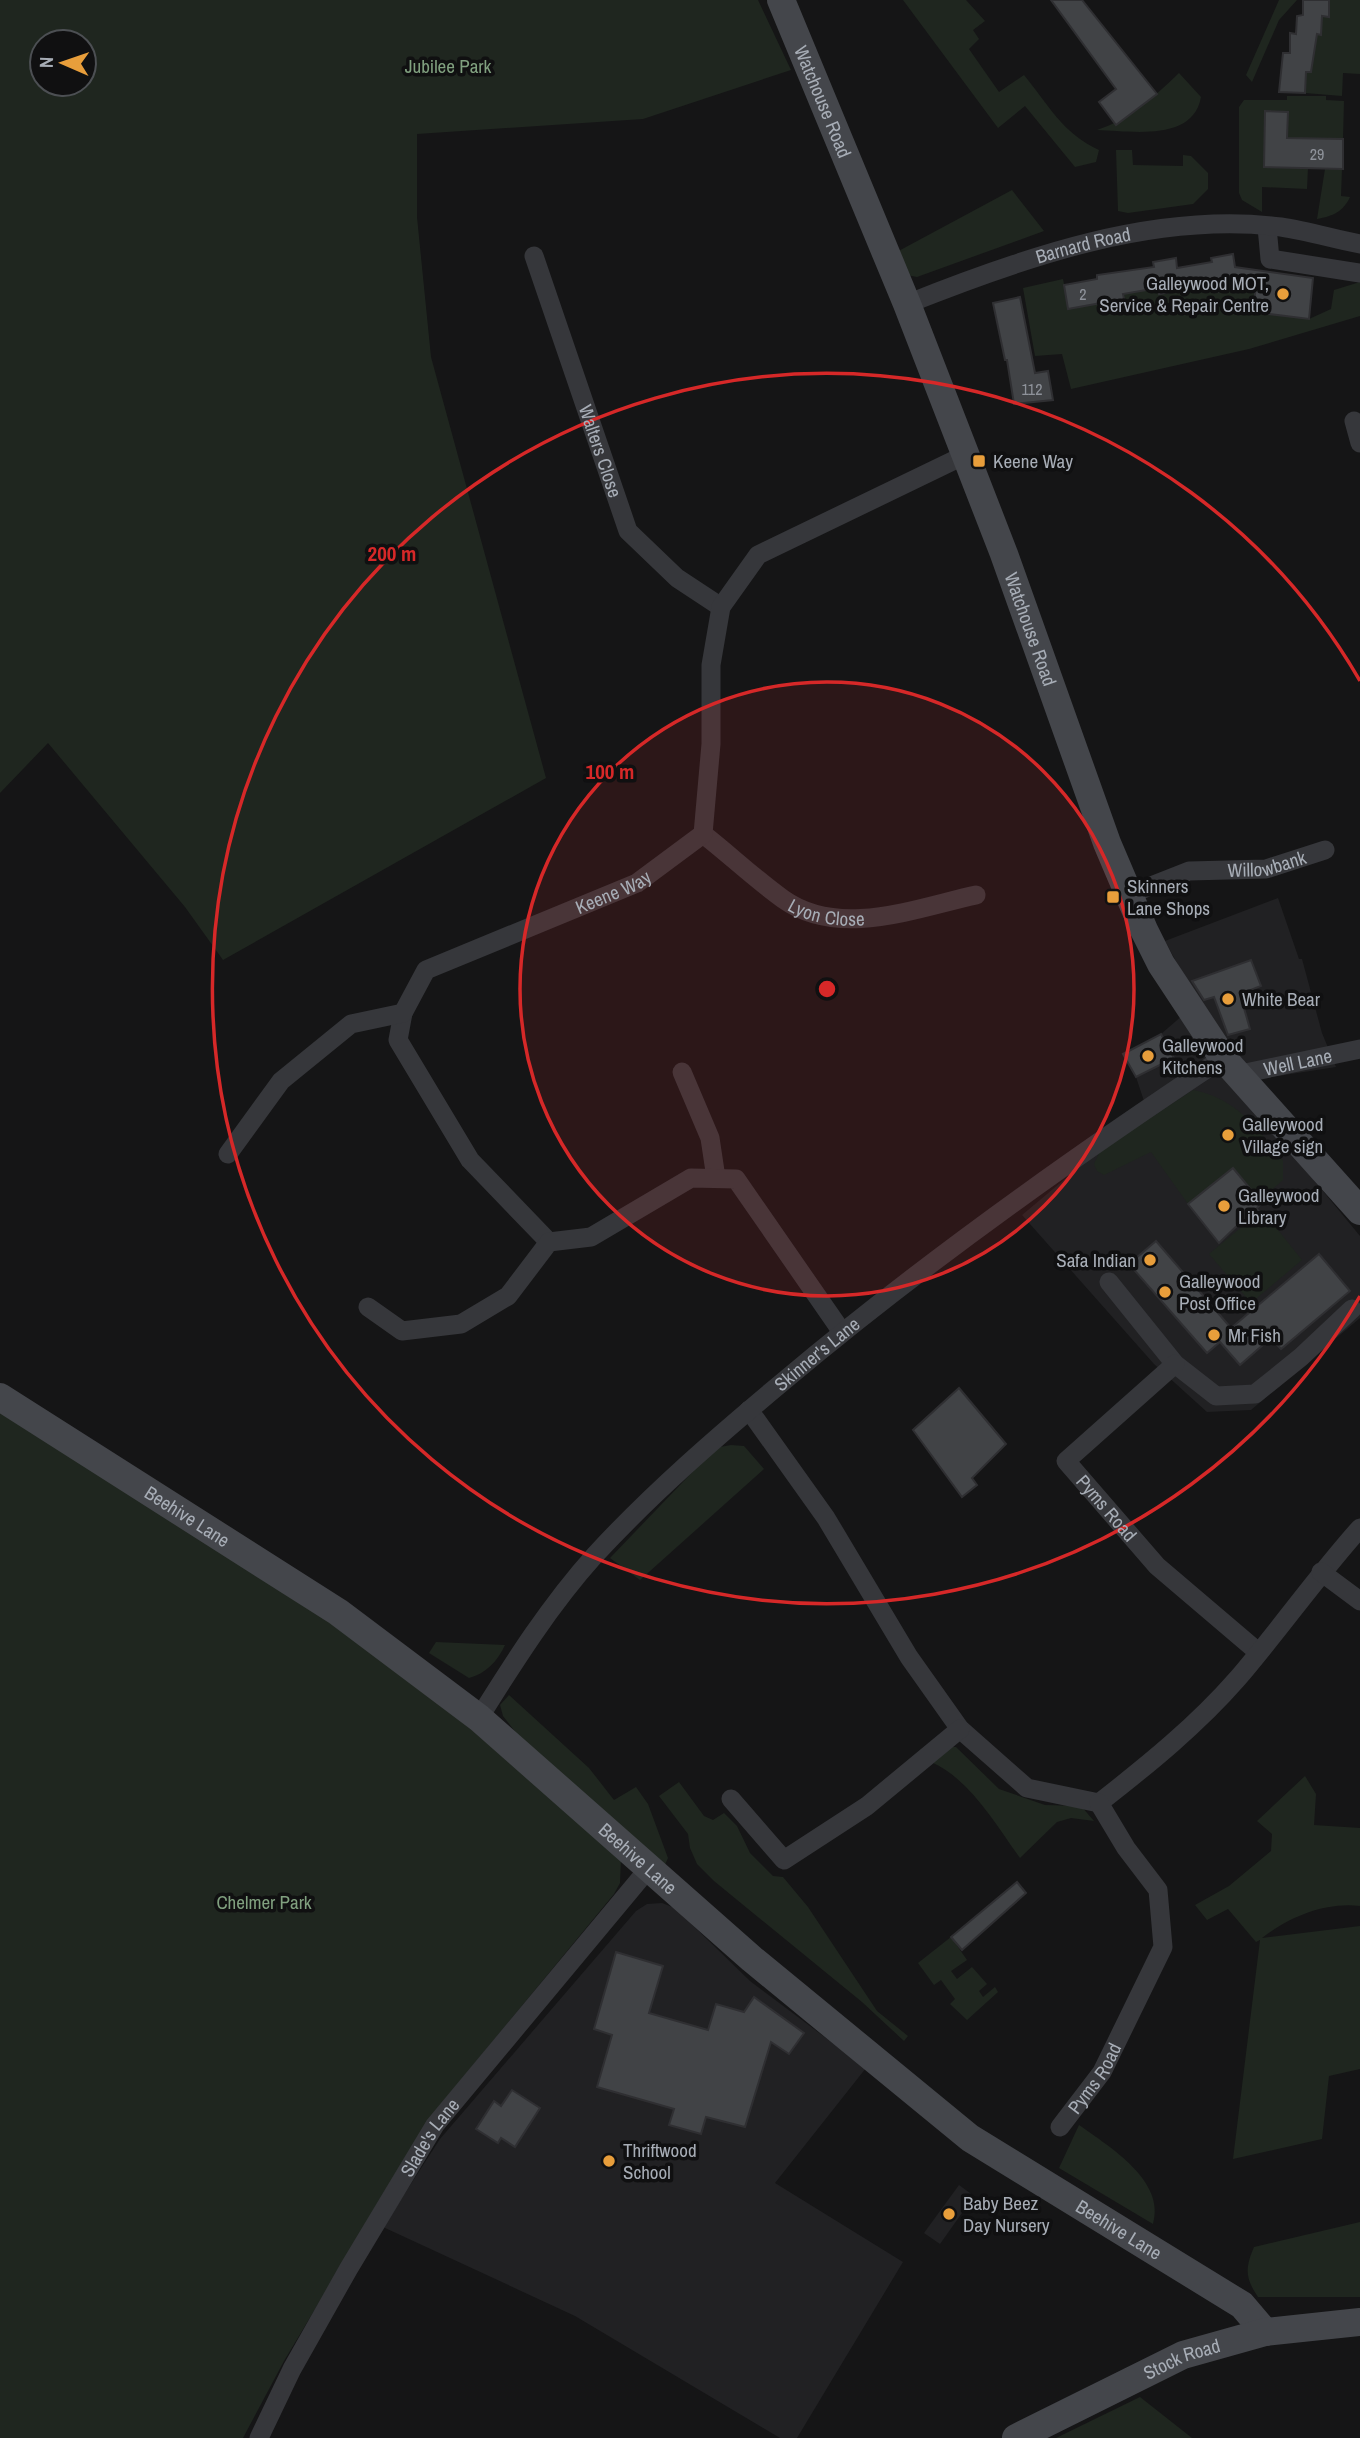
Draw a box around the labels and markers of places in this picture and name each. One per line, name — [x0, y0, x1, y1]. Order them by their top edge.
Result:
place label: Galleywood MOT, Service & Repair Centre — [1099, 270, 1269, 318]
marker: Galleywood MOT, Service & Repair Centre — [1275, 286, 1291, 302]
place label: Keene Way — [993, 448, 1073, 474]
marker: Keene Way — [971, 453, 987, 469]
place label: Skinners Lane Shops — [1127, 873, 1210, 921]
marker: Skinners Lane Shops — [1105, 889, 1121, 905]
centre of rings — [815, 977, 839, 1001]
place label: White Bear — [1242, 986, 1321, 1012]
marker: White Bear — [1220, 991, 1236, 1007]
place label: Galleywood Kitchens — [1162, 1032, 1243, 1080]
marker: Galleywood Kitchens — [1140, 1048, 1156, 1064]
place label: Galleywood Village sign — [1242, 1111, 1323, 1159]
marker: Galleywood Village sign — [1220, 1127, 1236, 1143]
place label: Galleywood Library — [1238, 1182, 1319, 1230]
marker: Galleywood Library — [1216, 1198, 1232, 1214]
place label: Safa Indian — [1056, 1247, 1136, 1273]
marker: Safa Indian — [1142, 1252, 1158, 1268]
place label: Galleywood Post Office — [1179, 1268, 1260, 1316]
marker: Galleywood Post Office — [1157, 1284, 1173, 1300]
place label: Mr Fish — [1228, 1322, 1281, 1348]
marker: Mr Fish — [1206, 1327, 1222, 1343]
place label: Thriftwood School — [623, 2137, 697, 2185]
marker: Thriftwood School — [601, 2153, 617, 2169]
place label: Baby Beez Day Nursery — [963, 2190, 1050, 2238]
marker: Baby Beez Day Nursery — [941, 2206, 957, 2222]

